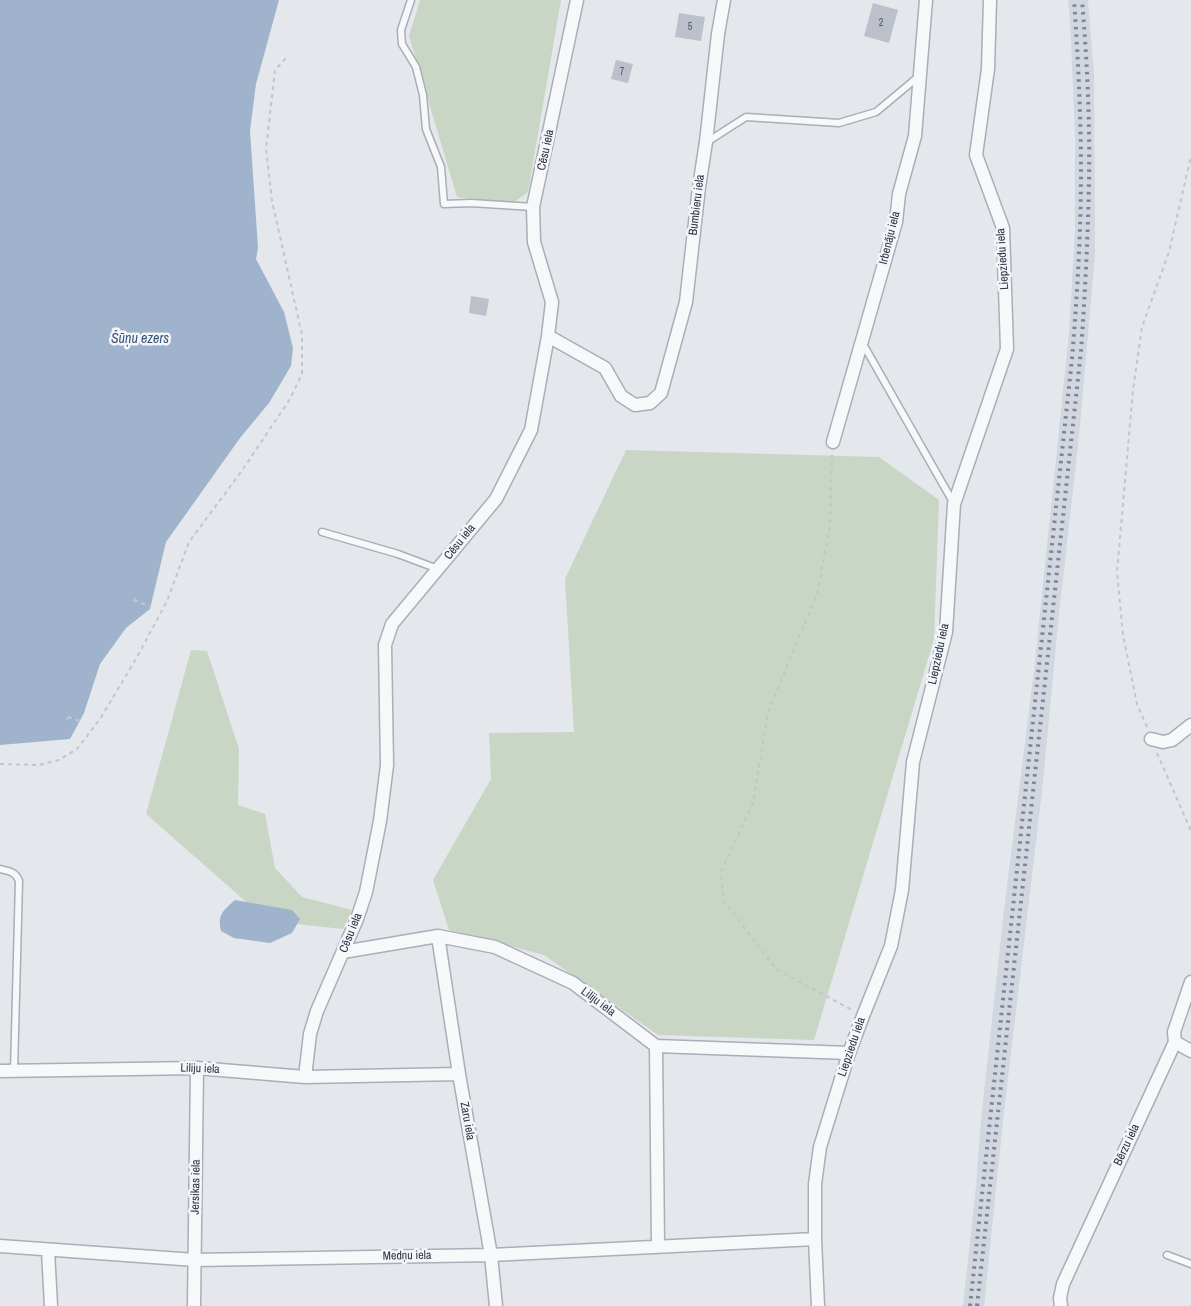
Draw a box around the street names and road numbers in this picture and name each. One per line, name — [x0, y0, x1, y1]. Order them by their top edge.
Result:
street label: Cēsu iela — [535, 128, 557, 172]
street label: Bumbieru iela — [686, 174, 708, 236]
street label: Irbenāju iela — [876, 210, 904, 266]
street label: Liepziedu iela — [994, 228, 1012, 290]
street label: Cēsu iela — [441, 521, 479, 563]
street label: Liepziedu iela — [926, 622, 952, 686]
street label: Cēsu iela — [337, 911, 365, 955]
street label: Liliju iela — [578, 984, 618, 1020]
street label: Liepziedu iela — [835, 1015, 869, 1079]
street label: Liliju iela — [180, 1061, 220, 1077]
street label: Zaru iela — [457, 1101, 477, 1141]
street label: Bērzu iela — [1111, 1122, 1143, 1168]
street label: Jersikas iela — [188, 1159, 204, 1215]
street label: Medņu iela — [383, 1248, 431, 1264]

